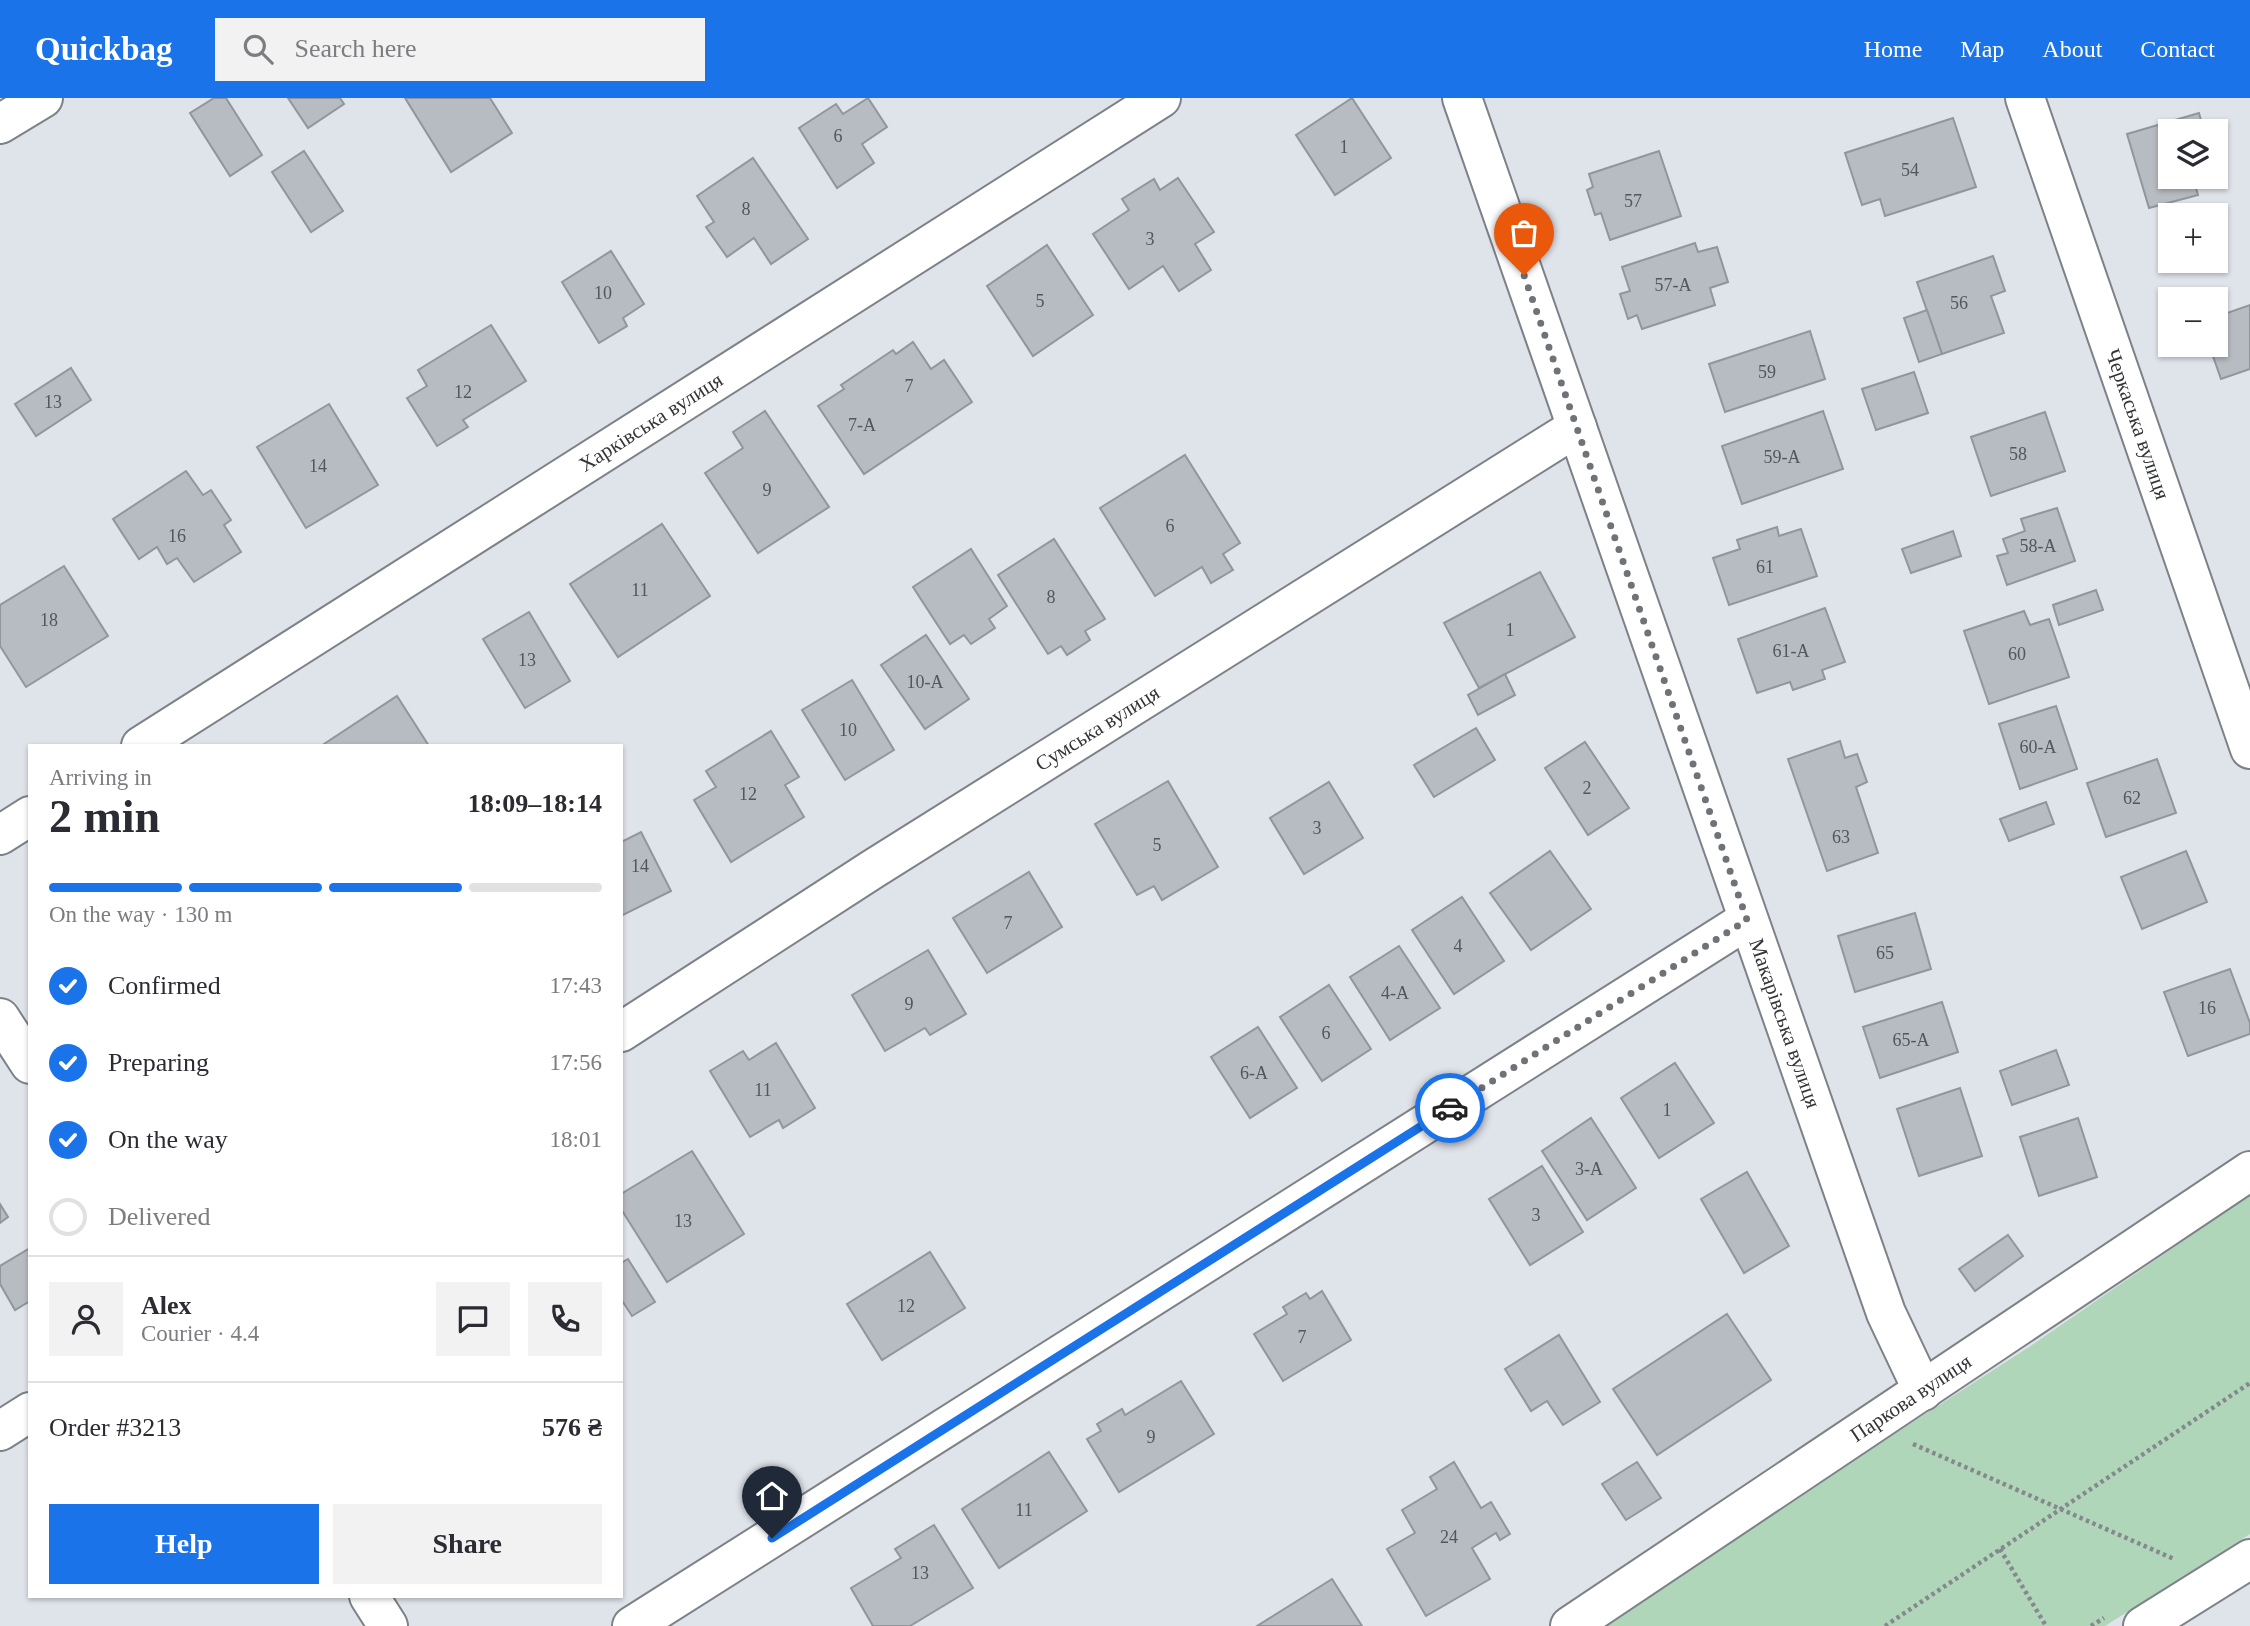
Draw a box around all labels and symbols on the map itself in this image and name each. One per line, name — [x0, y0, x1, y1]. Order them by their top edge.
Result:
house number: 6 — [834, 126, 843, 146]
house number: 1 — [1340, 137, 1349, 157]
house number: 54 — [1901, 160, 1919, 180]
house number: 57 — [1624, 191, 1642, 211]
house number: 8 — [742, 199, 751, 219]
pin — [1494, 203, 1554, 275]
house number: 3 — [1146, 229, 1155, 249]
house number: 57-А — [1655, 275, 1692, 295]
house number: 10 — [594, 283, 612, 303]
house number: 5 — [1036, 291, 1045, 311]
house number: 56 — [1950, 293, 1968, 313]
street label: Черкаська вулиця — [2101, 346, 2175, 503]
house number: 59 — [1758, 362, 1776, 382]
street label: Харківська вулиця — [574, 367, 727, 477]
house number: 7 — [905, 376, 914, 396]
house number: 12 — [454, 382, 472, 402]
house number: 13 — [44, 392, 62, 412]
house number: 7-А — [848, 415, 876, 435]
house number: 58 — [2009, 444, 2027, 464]
house number: 59-А — [1764, 447, 1801, 467]
house number: 14 — [309, 456, 327, 476]
house number: 9 — [763, 480, 772, 500]
house number: 6 — [1166, 516, 1175, 536]
house number: 16 — [168, 526, 186, 546]
house number: 58-А — [2020, 536, 2057, 556]
house number: 61 — [1756, 557, 1774, 577]
house number: 11 — [631, 580, 649, 600]
house number: 8 — [1047, 587, 1056, 607]
house number: 18 — [40, 610, 58, 630]
house number: 1 — [1506, 620, 1515, 640]
house number: 61-А — [1773, 641, 1810, 661]
house number: 60 — [2008, 644, 2026, 664]
house number: 13 — [518, 650, 536, 670]
house number: 10-А — [907, 672, 944, 692]
street label: Сумська вулиця — [1031, 680, 1164, 776]
house number: 10 — [839, 720, 857, 740]
house number: 60-А — [2020, 737, 2057, 757]
house number: 2 — [1583, 778, 1592, 798]
house number: 12 — [739, 784, 757, 804]
house number: 62 — [2123, 788, 2141, 808]
house number: 3 — [1313, 818, 1322, 838]
house number: 63 — [1832, 827, 1850, 847]
house number: 5 — [1153, 835, 1162, 855]
house number: 14 — [631, 856, 649, 876]
house number: 7 — [1004, 913, 1013, 933]
street label: Макарівська вулиця — [1744, 935, 1826, 1112]
house number: 4 — [1454, 936, 1463, 956]
house number: 65 — [1876, 943, 1894, 963]
house number: 4-А — [1381, 983, 1409, 1003]
house number: 9 — [905, 994, 914, 1014]
house number: 16 — [2198, 998, 2216, 1018]
house number: 6 — [1322, 1023, 1331, 1043]
house number: 65-А — [1893, 1030, 1930, 1050]
house number: 6-А — [1240, 1063, 1268, 1083]
courier — [1415, 1073, 1485, 1143]
house number: 11 — [754, 1080, 772, 1100]
house number: 1 — [1663, 1100, 1672, 1120]
house number: 3-А — [1575, 1159, 1603, 1179]
house number: 3 — [1532, 1205, 1541, 1225]
house number: 13 — [674, 1211, 692, 1231]
house number: 12 — [897, 1296, 915, 1316]
house number: 7 — [1298, 1327, 1307, 1347]
street label: Паркова вулиця — [1846, 1349, 1976, 1447]
house number: 9 — [1147, 1427, 1156, 1447]
pin — [742, 1466, 802, 1538]
house number: 11 — [1015, 1500, 1033, 1520]
house number: 24 — [1440, 1527, 1458, 1547]
house number: 13 — [911, 1563, 929, 1583]

